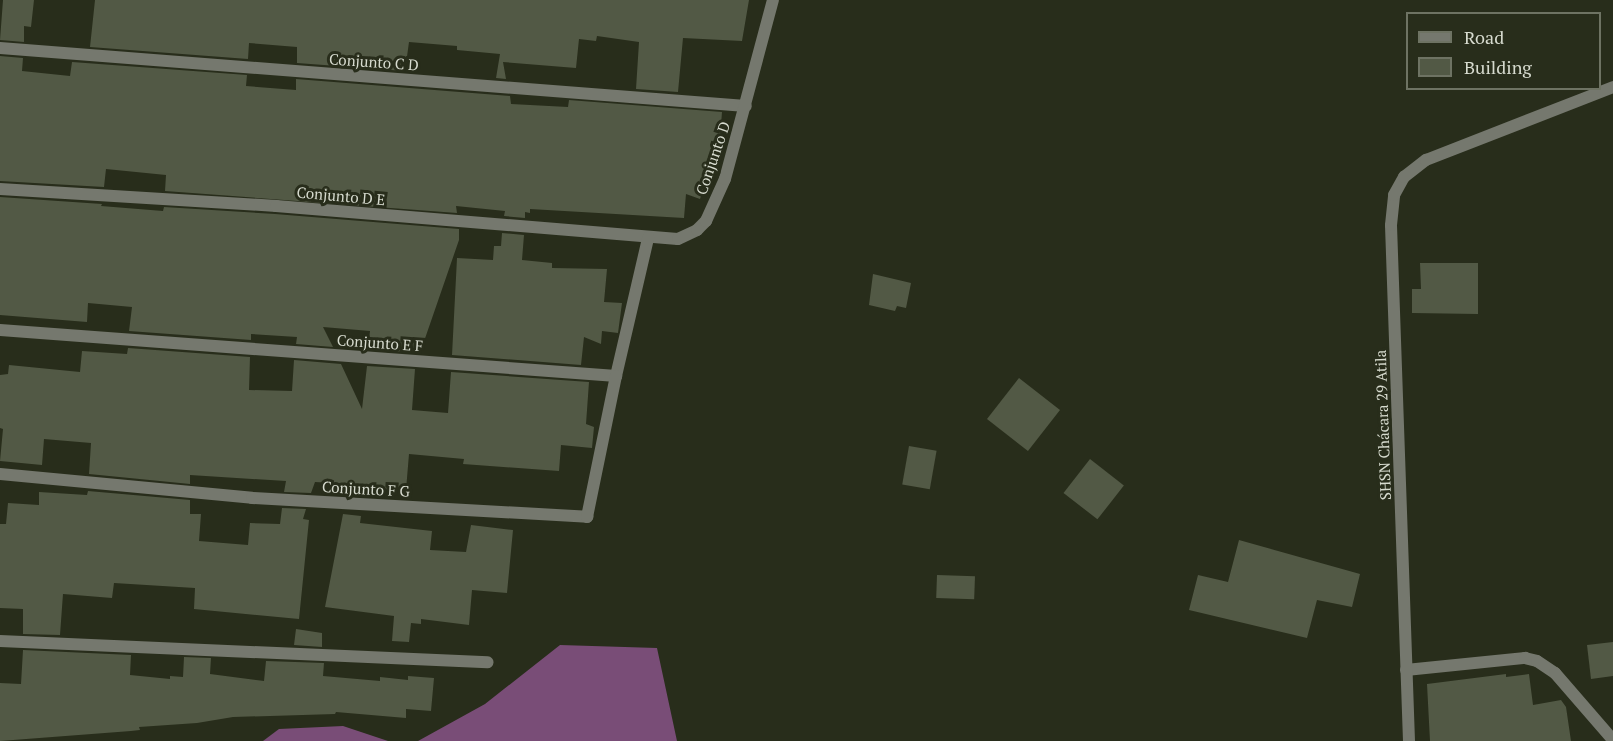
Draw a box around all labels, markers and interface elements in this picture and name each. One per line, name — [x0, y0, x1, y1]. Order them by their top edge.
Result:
legend — [1406, 12, 1601, 90]
text: Road — [1464, 25, 1504, 49]
street label: Conjunto C D — [329, 50, 419, 74]
text: Building — [1464, 55, 1532, 79]
street label: Conjunto D — [692, 119, 734, 197]
street label: Conjunto D E — [296, 183, 386, 209]
street label: Conjunto E F — [336, 331, 424, 355]
street label: SHSN Chácara 29 Atila — [1371, 349, 1395, 501]
street label: Conjunto F G — [322, 478, 410, 500]

